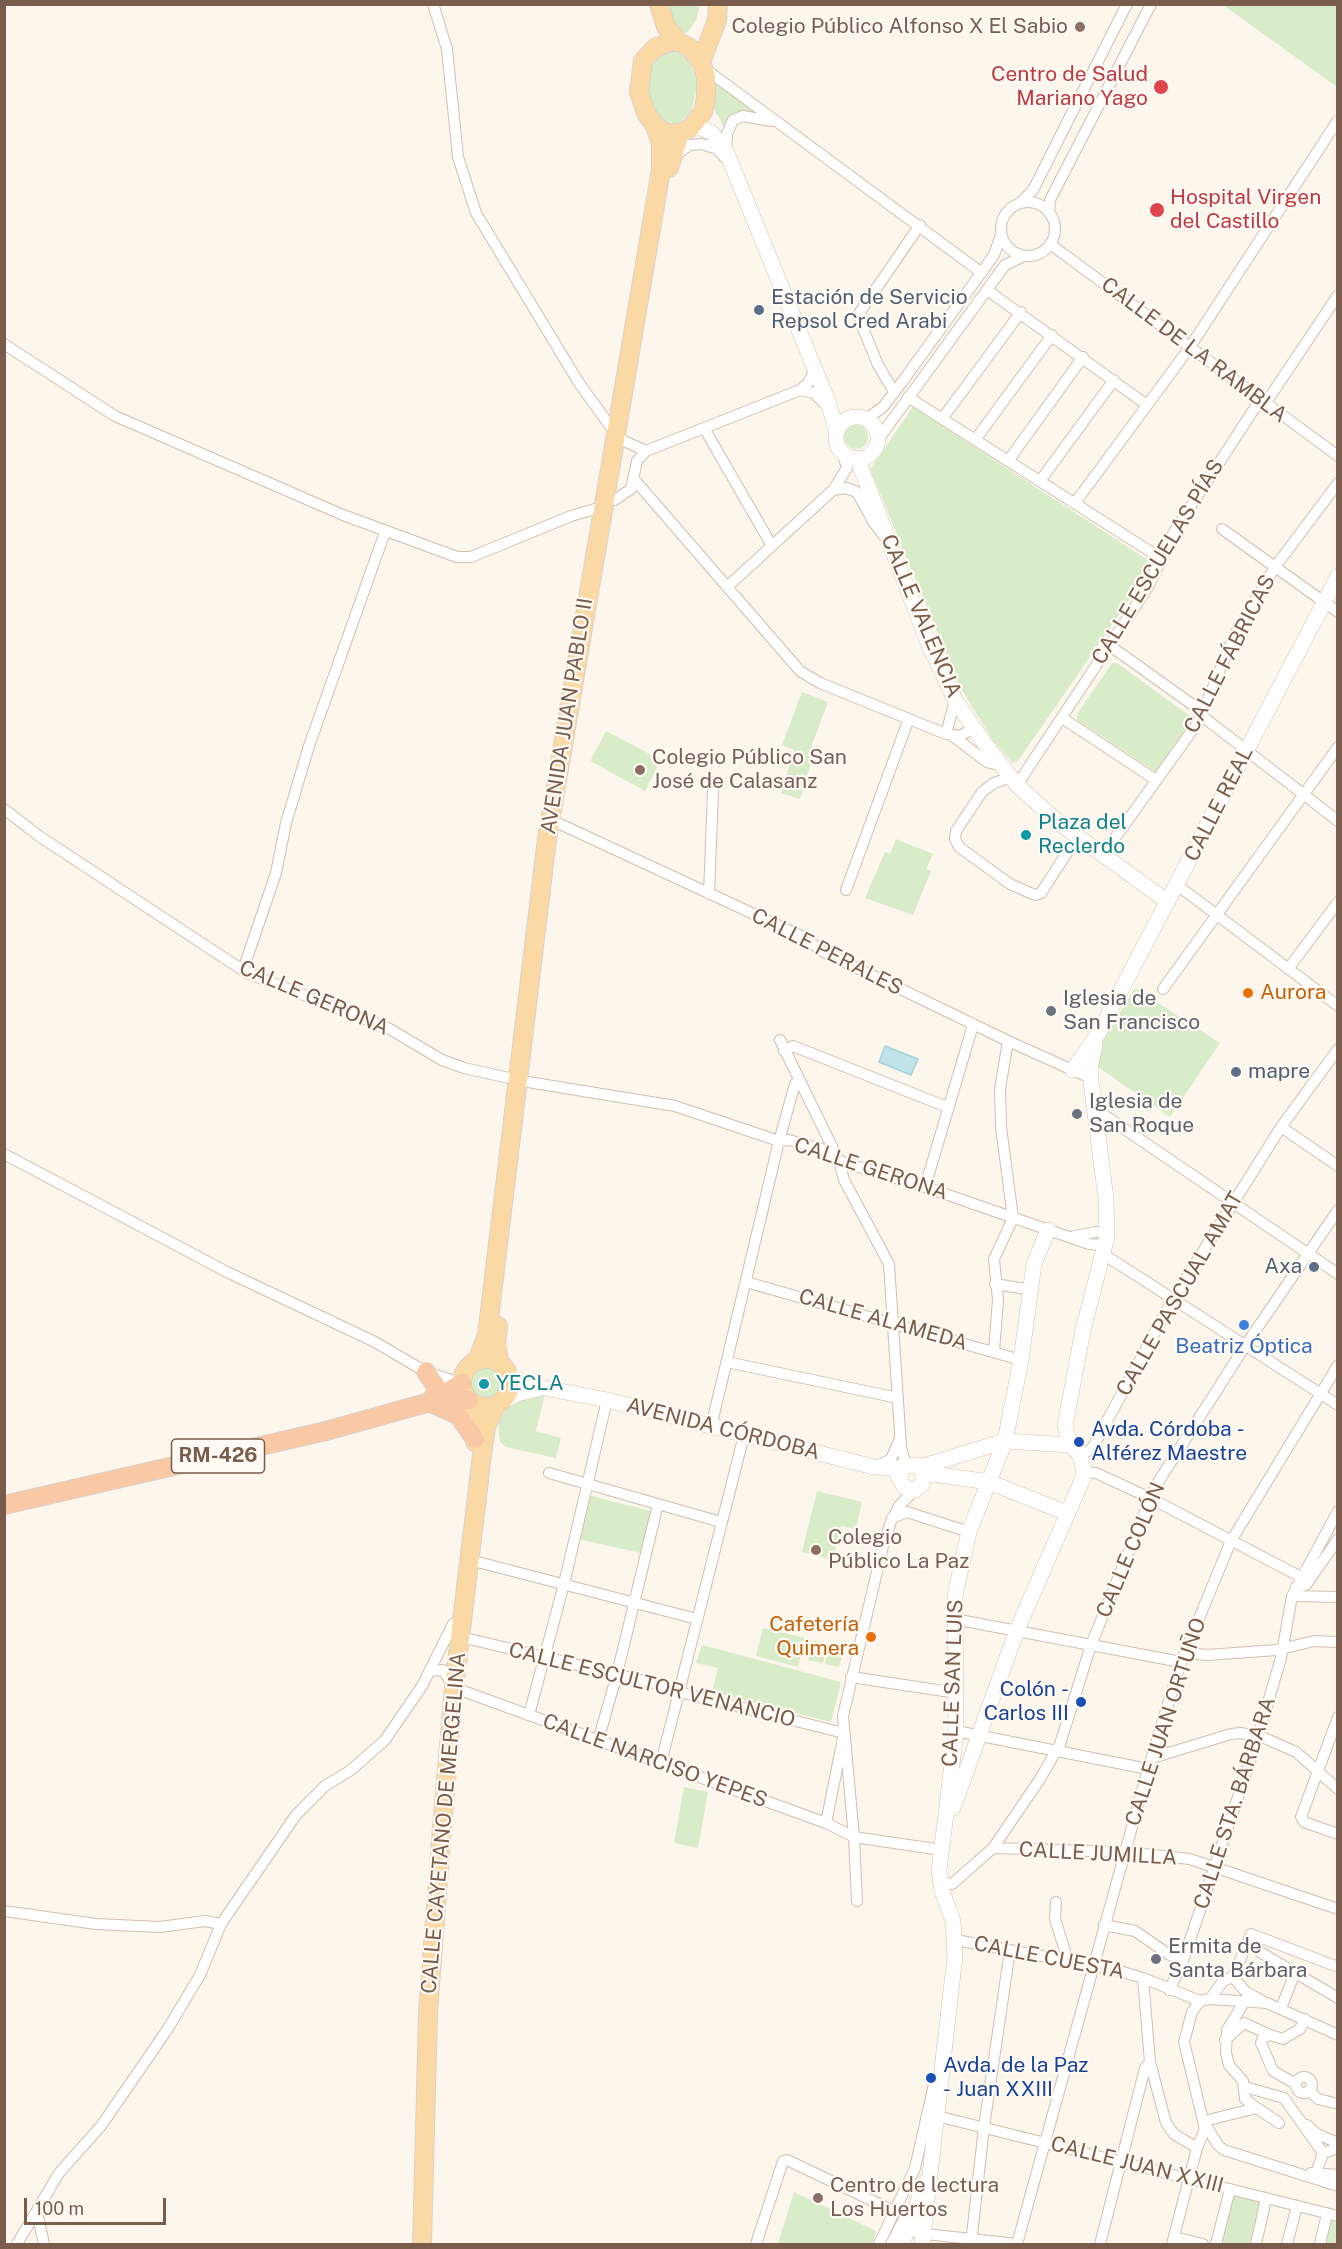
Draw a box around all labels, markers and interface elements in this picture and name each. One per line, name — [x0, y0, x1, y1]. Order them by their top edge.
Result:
place label: Colegio Público Alfonso X El Sabio — [731, 14, 1068, 40]
marker: Colegio Público Alfonso X El Sabio — [1073, 20, 1087, 34]
place label: Centro de Salud Mariano Yago — [991, 62, 1148, 112]
marker: Centro de Salud Mariano Yago — [1152, 78, 1170, 96]
place label: Hospital Virgen del Castillo — [1170, 185, 1321, 235]
marker: Hospital Virgen del Castillo — [1148, 201, 1166, 219]
street label: CALLE DE LA RAMBLA — [1096, 272, 1292, 428]
place label: Estación de Servicio Repsol Cred Arabi — [771, 285, 968, 335]
marker: Estación de Servicio Repsol Cred Arabi — [752, 303, 766, 317]
street label: CALLE ESCUELAS PÍAS — [1087, 455, 1229, 669]
street label: CALLE VALENCIA — [875, 531, 967, 701]
street label: CALLE FÁBRICAS — [1179, 570, 1281, 738]
street label: AVENIDA JUAN PABLO II — [536, 596, 598, 836]
street label: CALLE REAL — [1179, 742, 1259, 866]
place label: Colegio Público San José de Calasanz — [652, 745, 847, 795]
marker: Colegio Público San José de Calasanz — [633, 763, 647, 777]
place label: Plaza del Reclerdo — [1038, 810, 1127, 860]
marker: Plaza del Reclerdo — [1019, 828, 1033, 842]
street label: CALLE PERALES — [747, 903, 907, 1001]
street label: CALLE GERONA — [235, 955, 393, 1041]
place label: Aurora — [1260, 980, 1326, 1006]
place label: Iglesia de San Francisco — [1063, 986, 1200, 1036]
marker: Aurora — [1241, 986, 1255, 1000]
marker: Iglesia de San Francisco — [1044, 1004, 1058, 1018]
place label: mapre — [1248, 1059, 1310, 1085]
marker: mapre — [1229, 1065, 1243, 1079]
place label: Iglesia de San Roque — [1089, 1089, 1194, 1139]
marker: Iglesia de San Roque — [1070, 1107, 1084, 1121]
street label: CALLE GERONA — [791, 1132, 951, 1206]
street label: CALLE PASCUAL AMAT — [1111, 1187, 1249, 1401]
place label: Axa — [1264, 1254, 1302, 1280]
marker: Axa — [1307, 1260, 1321, 1274]
street label: CALLE ALAMEDA — [796, 1284, 970, 1356]
marker: Beatriz Óptica — [1237, 1318, 1251, 1332]
place label: Beatriz Óptica — [1175, 1334, 1313, 1360]
place label: YECLA — [496, 1371, 564, 1397]
marker: YECLA — [477, 1377, 491, 1391]
street label: AVENIDA CÓRDOBA — [624, 1393, 822, 1465]
place label: Avda. Córdoba - Alférez Maestre — [1091, 1417, 1247, 1467]
marker: Avda. Córdoba - Alférez Maestre — [1072, 1435, 1086, 1449]
road number: RM-426 — [172, 1439, 264, 1473]
street label: CALLE COLÓN — [1091, 1479, 1171, 1621]
place label: Colegio Público La Paz — [828, 1525, 969, 1575]
marker: Colegio Público La Paz — [809, 1543, 823, 1557]
street label: CALLE SAN LUIS — [937, 1599, 969, 1767]
place label: Cafetería Quimera — [769, 1612, 859, 1662]
street label: CALLE JUAN ORTUÑO — [1120, 1615, 1212, 1829]
marker: Cafetería Quimera — [864, 1630, 878, 1644]
street label: CALLE ESCULTOR VENANCIO — [506, 1637, 798, 1733]
street label: CALLE CAYETANO DE MERGELINA — [417, 1651, 471, 1995]
place label: Colón - Carlos III — [984, 1677, 1069, 1727]
street label: CALLE STA. BÁRBARA — [1189, 1694, 1281, 1912]
marker: Colón - Carlos III — [1074, 1695, 1088, 1709]
street label: CALLE NARCISO YEPES — [539, 1709, 771, 1813]
street label: CALLE JUMILLA — [1018, 1837, 1178, 1871]
street label: CALLE CUESTA — [972, 1931, 1126, 1985]
place label: Ermita de Santa Bárbara — [1168, 1934, 1307, 1984]
marker: Ermita de Santa Bárbara — [1149, 1952, 1163, 1966]
place label: Avda. de la Paz - Juan XXIII — [943, 2053, 1088, 2103]
marker: Avda. de la Paz - Juan XXIII — [924, 2071, 938, 2085]
street label: CALLE JUAN XXIII — [1048, 2131, 1226, 2199]
place label: Centro de lectura Los Huertos — [830, 2173, 999, 2223]
scale bar — [27, 2186, 170, 2224]
marker: Centro de lectura Los Huertos — [811, 2191, 825, 2205]
text: 100 m — [35, 2198, 84, 2219]

